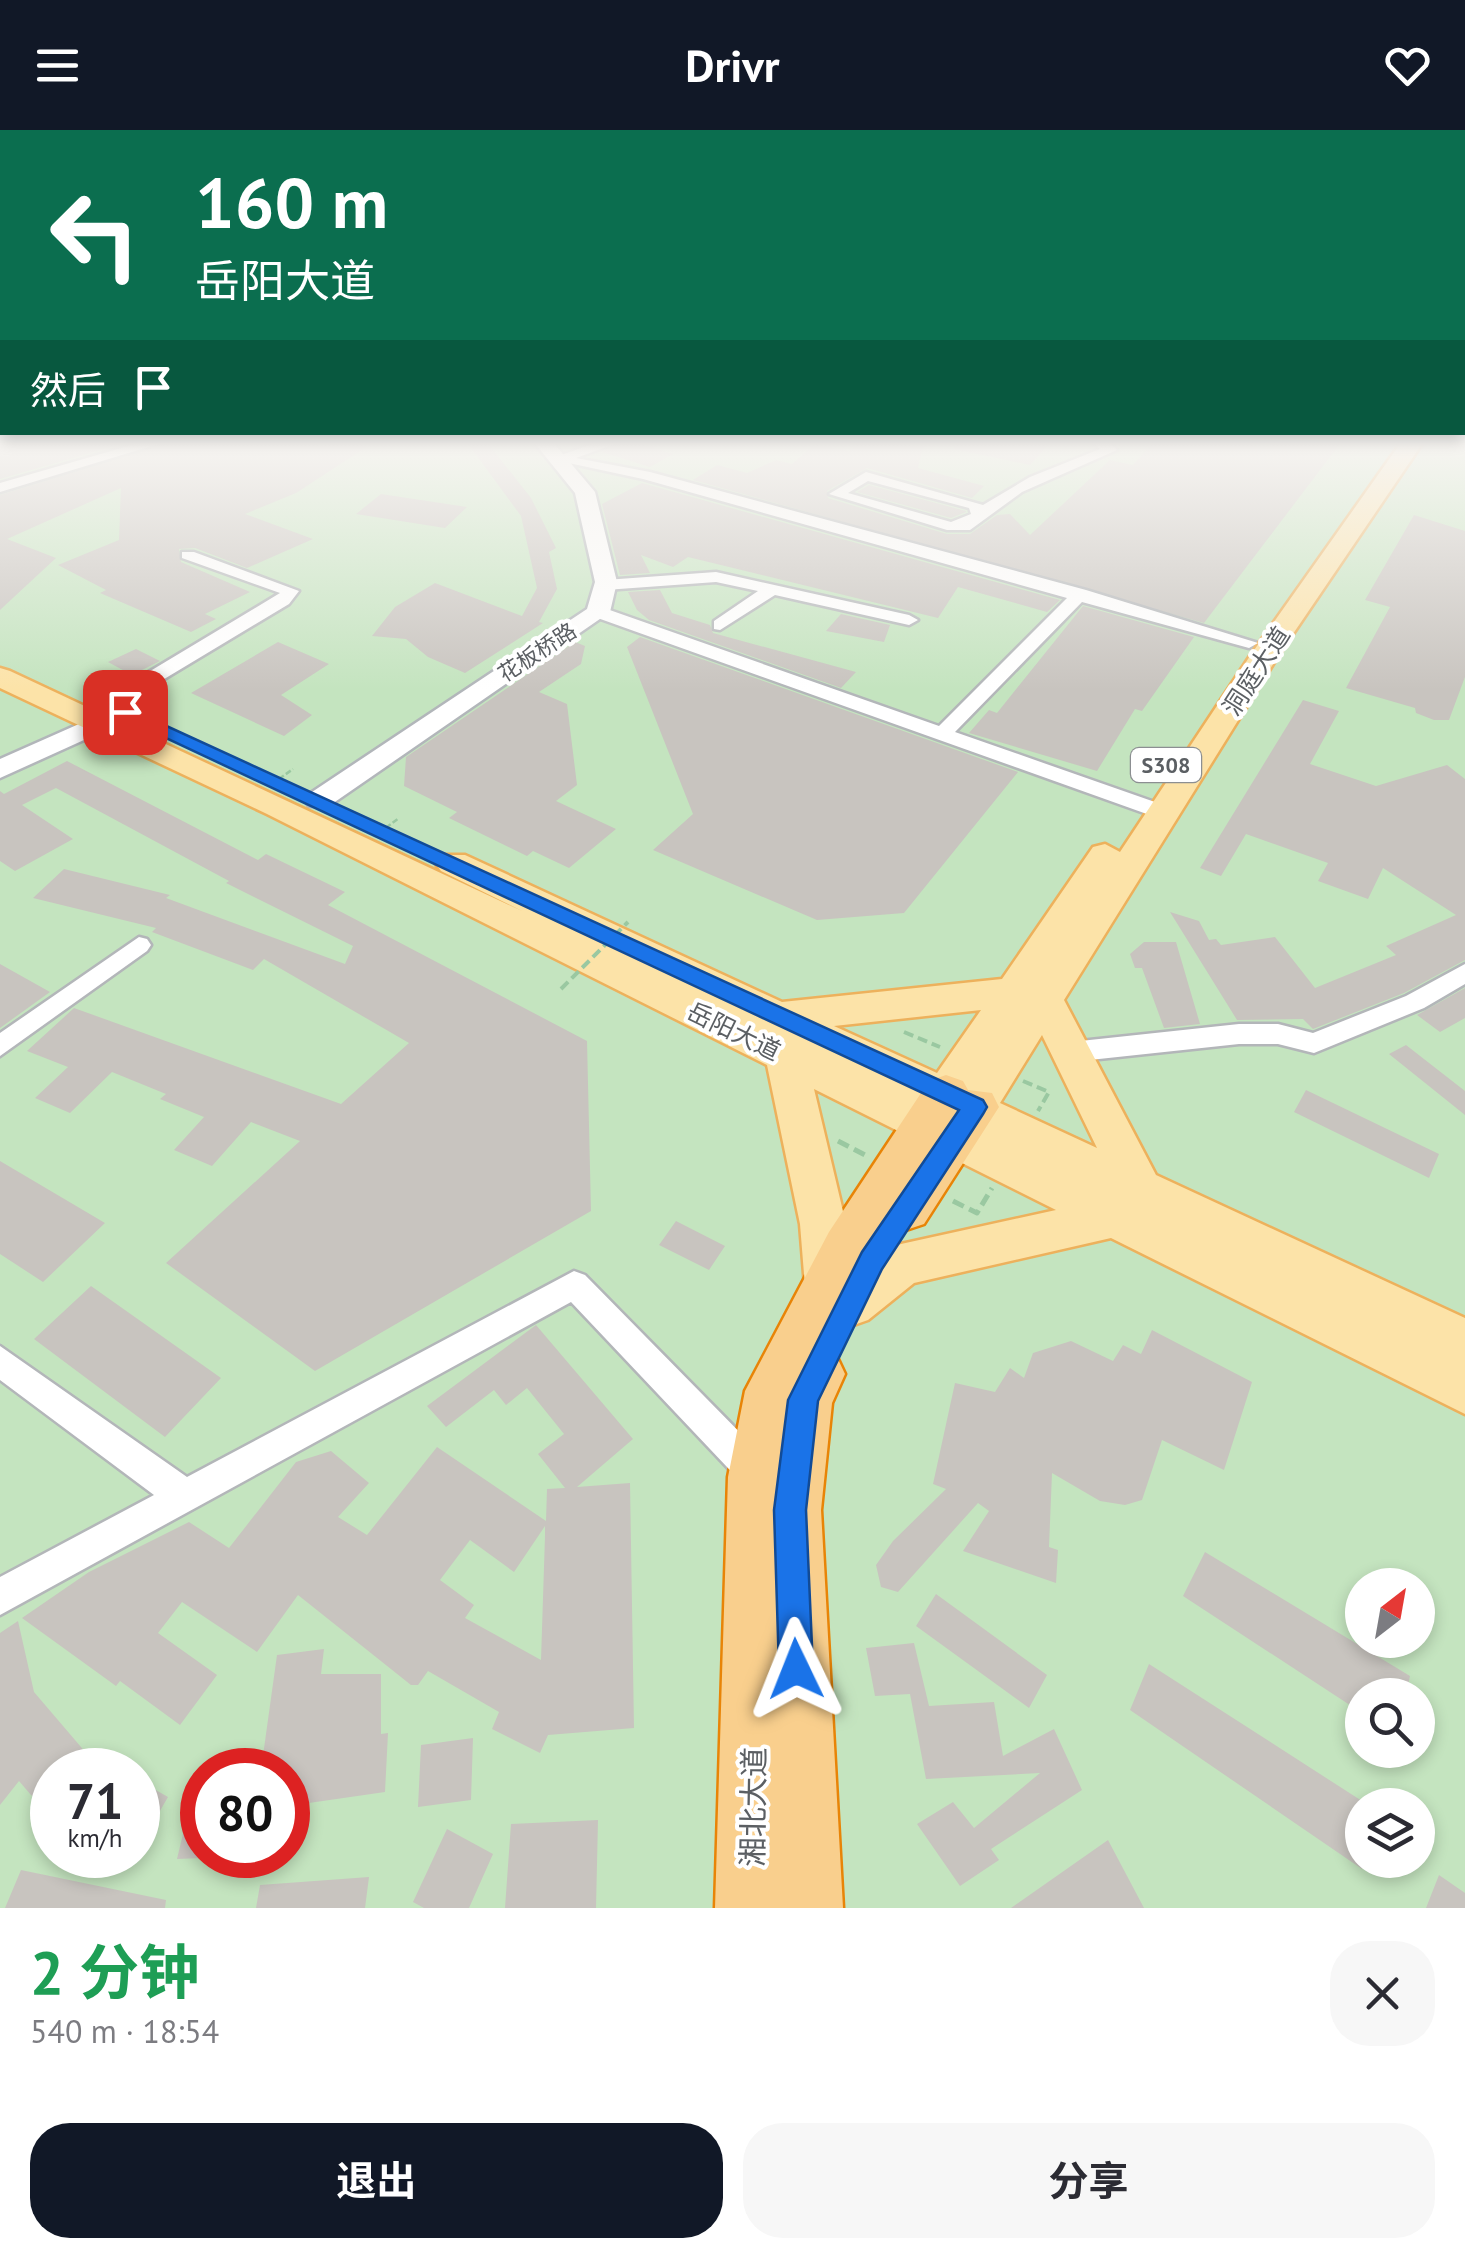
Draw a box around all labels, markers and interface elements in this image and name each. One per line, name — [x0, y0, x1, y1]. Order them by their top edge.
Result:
text: Drivr — [685, 36, 780, 94]
icon: menu — [30, 38, 85, 93]
icon: heart — [1380, 38, 1435, 93]
text: 160 m — [195, 157, 388, 247]
icon: left — [30, 170, 160, 300]
text: 岳阳大道 — [195, 251, 375, 309]
icon: arrive — [126, 360, 181, 415]
text: 然后 — [30, 365, 106, 414]
street label: 花板桥路 — [492, 616, 582, 688]
street label: 洞庭大道 — [1215, 620, 1297, 722]
pin — [83, 670, 168, 755]
icon: arrive — [98, 685, 153, 740]
road number: S308 — [1131, 748, 1201, 782]
street label: 岳阳大道 — [682, 995, 786, 1067]
north arrow — [1345, 1568, 1435, 1658]
map controls — [1345, 1568, 1435, 1878]
position arrow — [744, 1617, 848, 1721]
button: search — [1345, 1678, 1435, 1768]
street label: 湘北大道 — [732, 1747, 773, 1867]
speed limit sign: 80 — [180, 1748, 310, 1878]
text: 71 — [67, 1768, 123, 1833]
button: layers — [1345, 1788, 1435, 1878]
text: km/h — [68, 1822, 122, 1854]
text: 2 分钟 — [30, 1933, 199, 2011]
button: close — [1330, 1941, 1435, 2046]
text: 540 m · 18:54 — [30, 2010, 219, 2052]
button: 退出 — [30, 2123, 723, 2238]
button: 分享 — [743, 2123, 1435, 2238]

